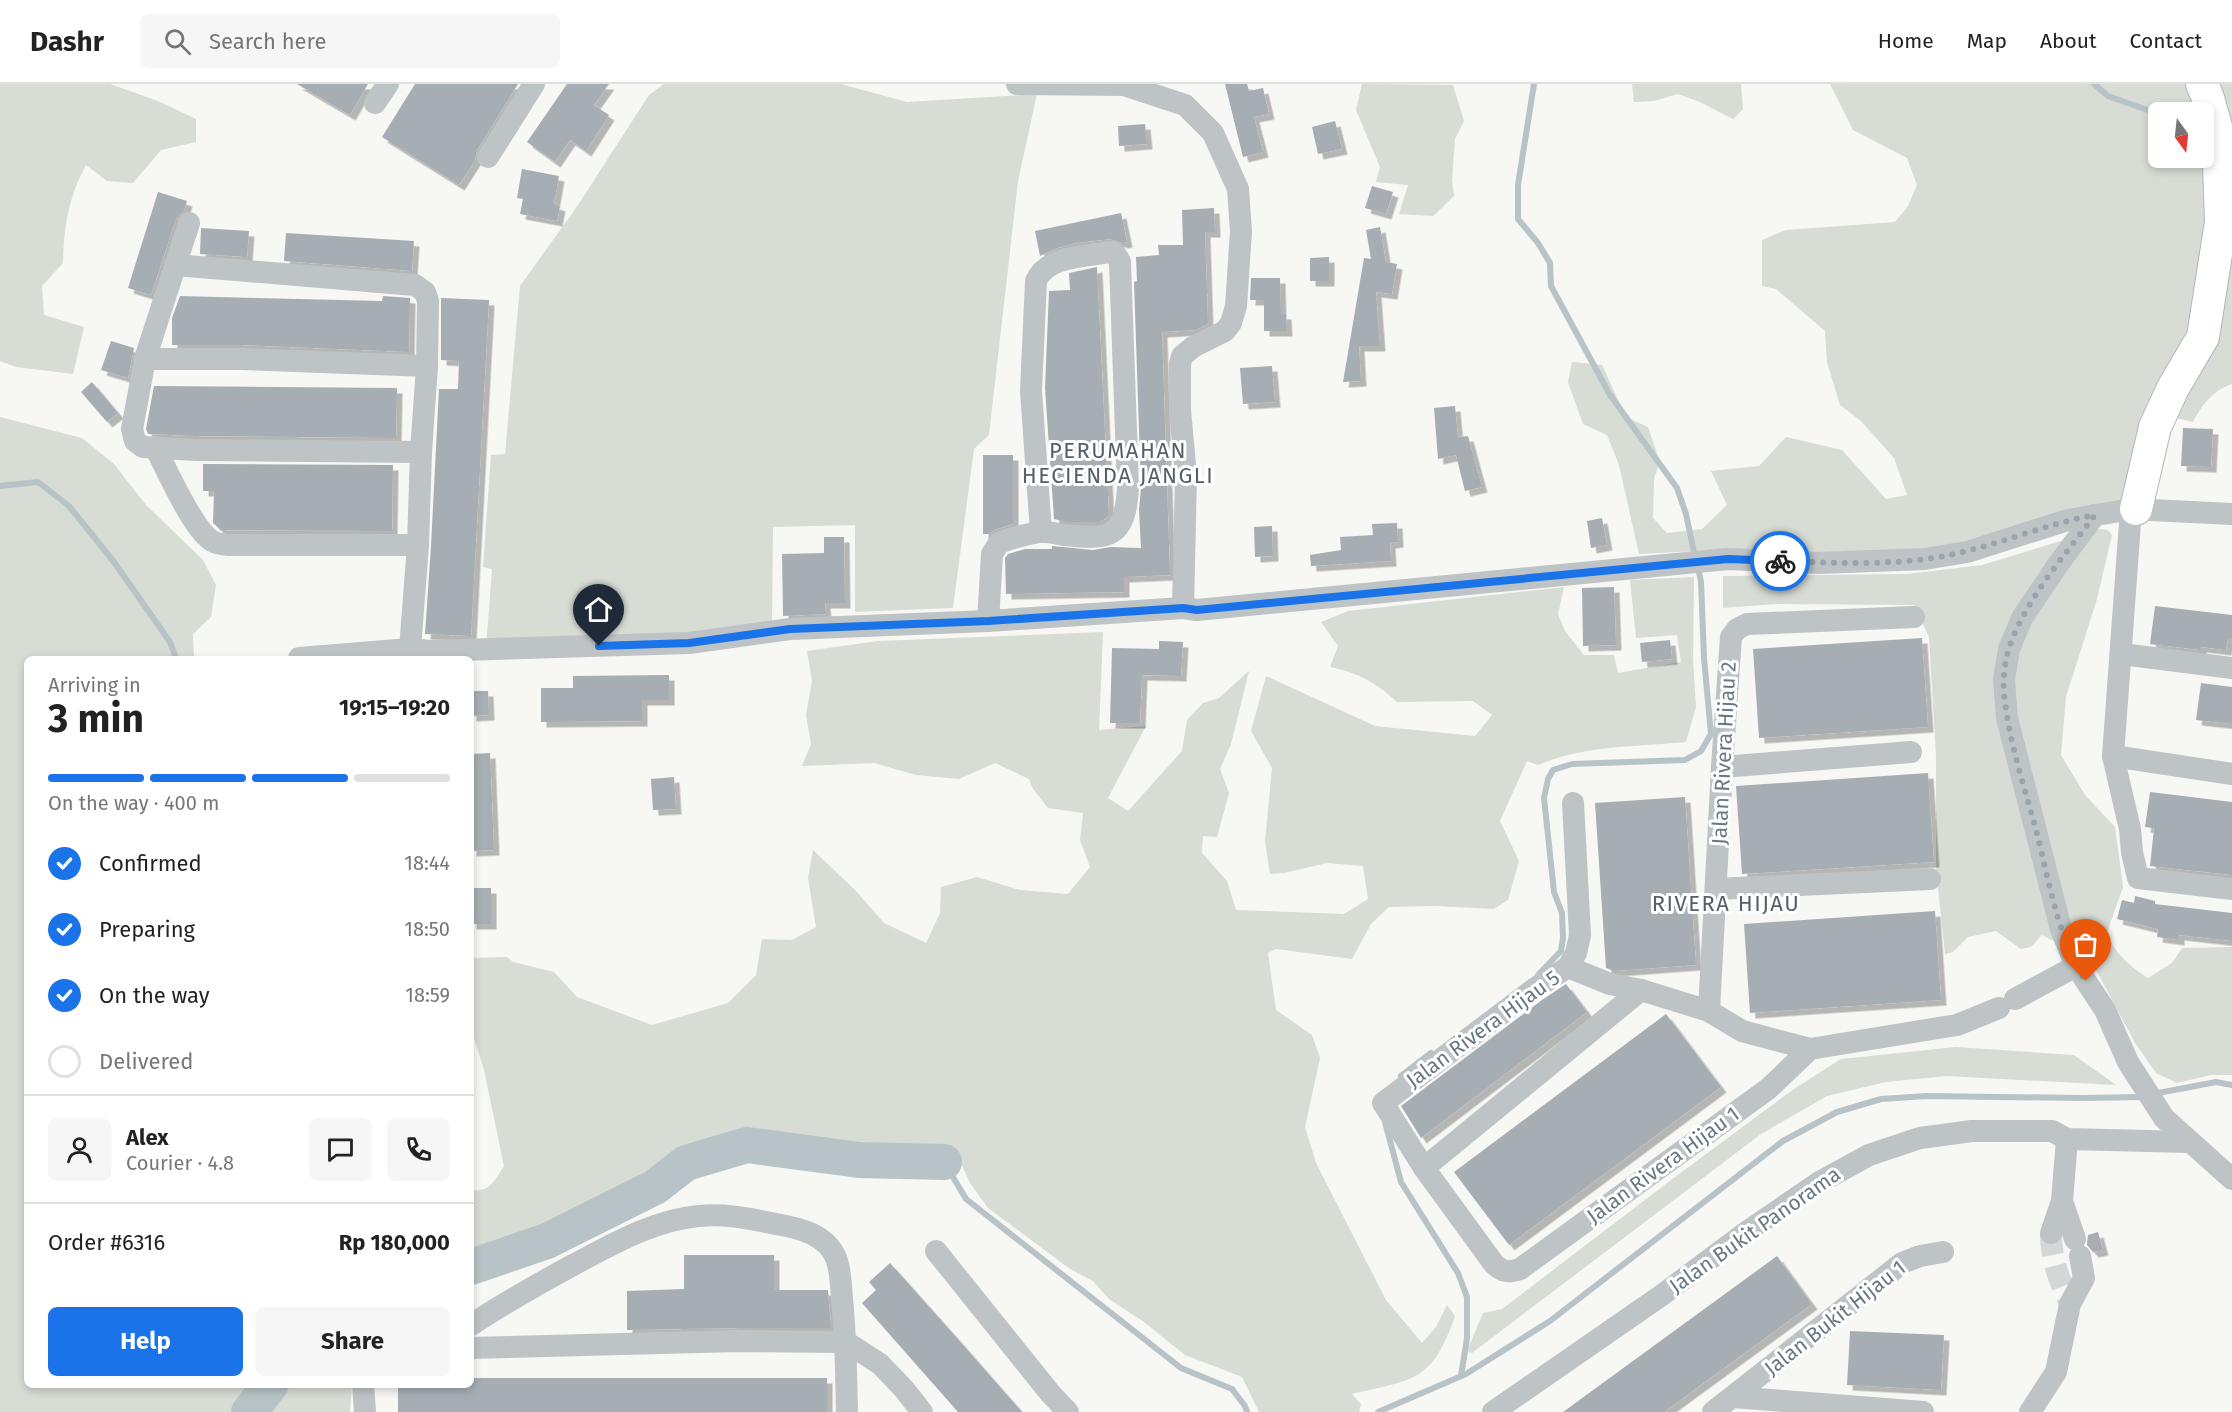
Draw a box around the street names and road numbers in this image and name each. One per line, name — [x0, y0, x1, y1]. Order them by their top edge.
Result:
street label: Jalan Rivera Hijau 2 — [1706, 661, 1742, 845]
street label: Jalan Rivera Hijau 5 — [1401, 965, 1565, 1093]
street label: Jalan Rivera Hijau 1 — [1582, 1101, 1744, 1229]
street label: Jalan Bukit Panorama — [1664, 1161, 1846, 1299]
street label: Jalan Bukit Hijau 1 — [1759, 1255, 1911, 1381]

